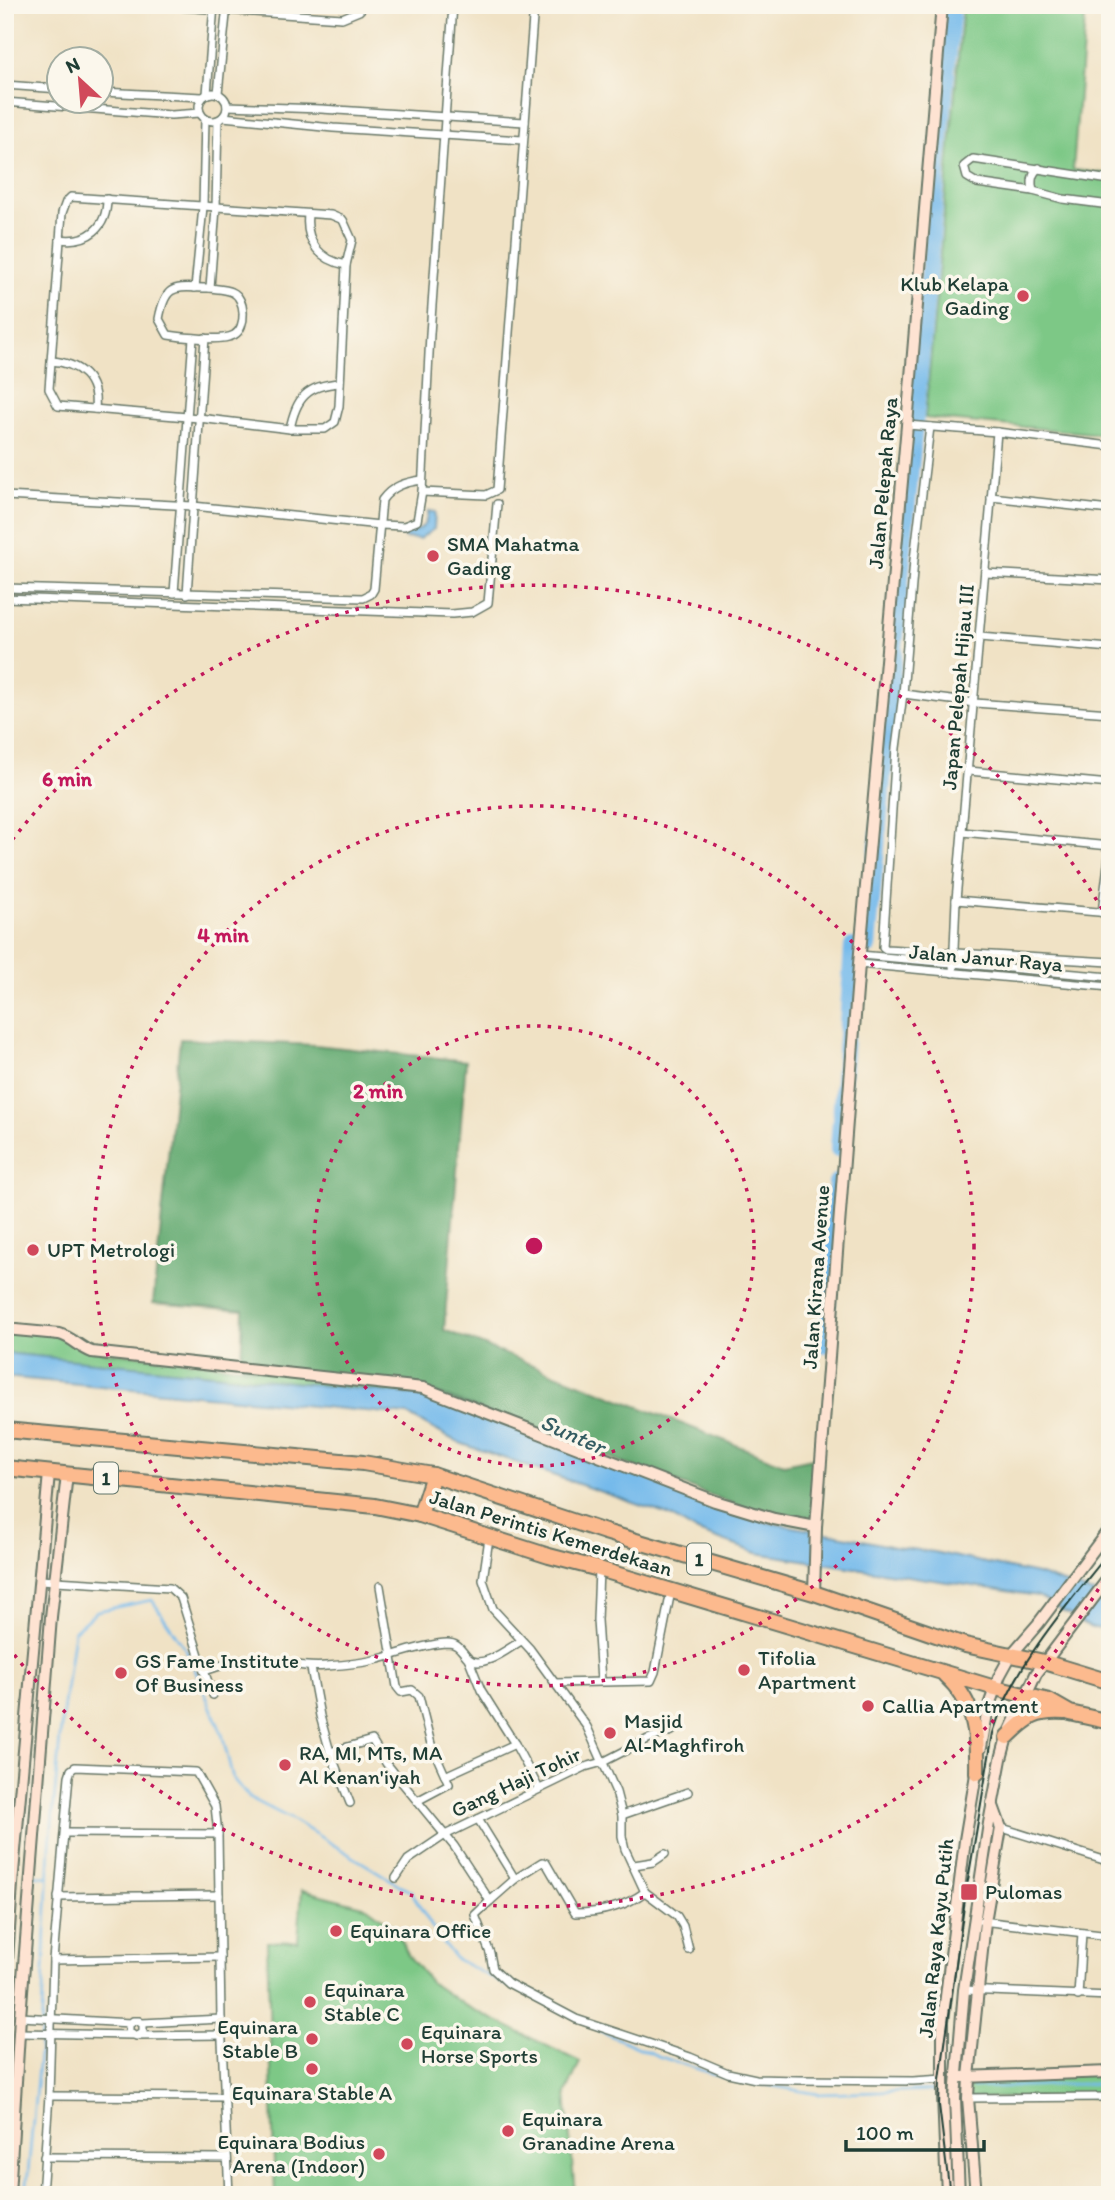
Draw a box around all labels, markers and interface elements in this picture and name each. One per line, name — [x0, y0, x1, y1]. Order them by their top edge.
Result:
north arrow — [46, 46, 116, 116]
text: N — [62, 52, 84, 78]
place label: Klub Kelapa Gading — [900, 271, 1009, 320]
marker: Klub Kelapa Gading — [1015, 288, 1031, 304]
street label: Jalan Pelepah Raya — [863, 396, 902, 570]
place label: SMA Mahatma Gading — [447, 531, 579, 580]
marker: SMA Mahatma Gading — [425, 548, 441, 564]
street label: Japan Pelepah Hijau III — [936, 583, 979, 791]
text: 6 min — [42, 766, 93, 791]
text: 4 min — [197, 922, 250, 947]
street label: Jalan Janur Raya — [908, 938, 1064, 977]
text: 2 min — [353, 1078, 404, 1103]
street label: Jalan Kirana Avenue — [797, 1184, 834, 1370]
centre of rings — [522, 1234, 546, 1258]
place label: UPT Metrologi — [47, 1237, 175, 1262]
marker: UPT Metrologi — [25, 1242, 41, 1258]
water label: Sunter — [537, 1408, 612, 1462]
road number: 1 — [94, 1462, 118, 1494]
street label: Jalan Perintis Kemerdekaan — [427, 1484, 676, 1581]
road number: 1 — [687, 1544, 711, 1574]
place label: Tifolia Apartment — [758, 1645, 856, 1694]
place label: GS Fame Institute Of Business — [135, 1648, 299, 1697]
marker: Tifolia Apartment — [736, 1662, 752, 1678]
marker: GS Fame Institute Of Business — [113, 1665, 129, 1681]
place label: Callia Apartment — [882, 1693, 1039, 1718]
marker: Callia Apartment — [860, 1698, 876, 1714]
place label: Masjid Al-Maghfiroh — [624, 1708, 744, 1757]
marker: Masjid Al-Maghfiroh — [602, 1725, 618, 1741]
place label: RA, MI, MTs, MA Al Kenan'iyah — [299, 1740, 443, 1789]
street label: Gang Haji Tohir — [447, 1741, 585, 1822]
marker: RA, MI, MTs, MA Al Kenan'iyah — [277, 1757, 293, 1773]
street label: Jalan Raya Kayu Putih — [913, 1837, 958, 2039]
place label: Pulomas — [985, 1879, 1062, 1904]
marker: Pulomas — [959, 1882, 979, 1902]
place label: Equinara Office — [350, 1918, 491, 1943]
marker: Equinara Office — [328, 1923, 344, 1939]
place label: Equinara Stable C — [324, 1977, 405, 2026]
marker: Equinara Stable C — [302, 1994, 318, 2010]
place label: Equinara Stable B — [217, 2014, 298, 2063]
place label: Equinara Horse Sports — [421, 2019, 538, 2068]
marker: Equinara Stable B — [304, 2031, 320, 2047]
marker: Equinara Horse Sports — [399, 2036, 415, 2052]
marker: Equinara Stable A — [304, 2061, 320, 2077]
place label: Equinara Stable A — [232, 2080, 393, 2105]
place label: Equinara Granadine Arena — [522, 2106, 675, 2155]
scale bar — [846, 2109, 984, 2153]
text: 100 m — [856, 2120, 914, 2145]
marker: Equinara Granadine Arena — [500, 2123, 516, 2139]
place label: Equinara Bodius Arena (Indoor) — [217, 2129, 365, 2178]
marker: Equinara Bodius Arena (Indoor) — [371, 2146, 387, 2162]

